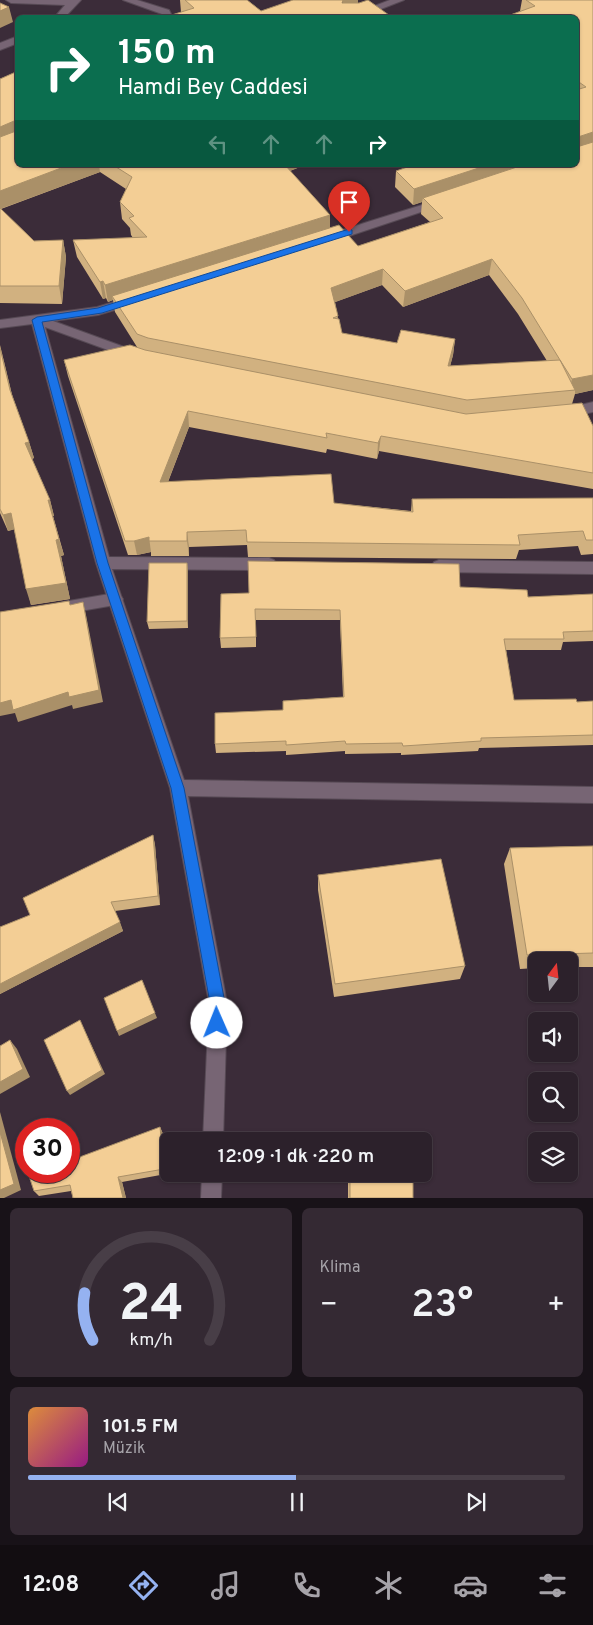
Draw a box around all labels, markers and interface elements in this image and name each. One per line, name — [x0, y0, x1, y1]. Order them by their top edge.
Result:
text: 150 m — [118, 32, 216, 76]
icon: right — [35, 35, 100, 100]
text: Hamdi Bey Caddesi — [118, 75, 308, 102]
icon: left — [204, 130, 232, 158]
icon: ahead — [257, 130, 285, 158]
icon: ahead — [310, 130, 338, 158]
icon: right — [363, 130, 391, 158]
pin — [328, 181, 370, 232]
icon: arrive — [335, 188, 363, 216]
north arrow — [528, 952, 578, 1002]
map controls — [528, 952, 578, 1182]
position arrow — [190, 996, 242, 1048]
button: sound — [528, 1012, 578, 1062]
button: search — [528, 1072, 578, 1122]
speed limit sign: 30 — [15, 1118, 80, 1183]
button: layers — [528, 1132, 578, 1182]
text: 12:09 · 1 dk · 220 m — [218, 1145, 374, 1169]
text: Klima — [320, 1258, 360, 1278]
text: 24 — [118, 1273, 183, 1339]
text: 23° — [411, 1282, 473, 1331]
text: − — [320, 1288, 338, 1324]
text: + — [547, 1288, 565, 1324]
text: km/h — [129, 1329, 172, 1352]
text: 101.5 FM — [103, 1415, 178, 1439]
text: Müzik — [103, 1439, 146, 1459]
icon: previous — [104, 1488, 132, 1516]
icon: pause — [283, 1488, 311, 1516]
icon: next — [462, 1488, 490, 1516]
icon: directions — [126, 1568, 161, 1603]
icon: music — [208, 1568, 243, 1603]
icon: phone — [289, 1568, 324, 1603]
icon: climate — [371, 1568, 406, 1603]
icon: car — [453, 1568, 488, 1603]
icon: filters — [535, 1568, 570, 1603]
text: 12:08 — [23, 1572, 79, 1599]

